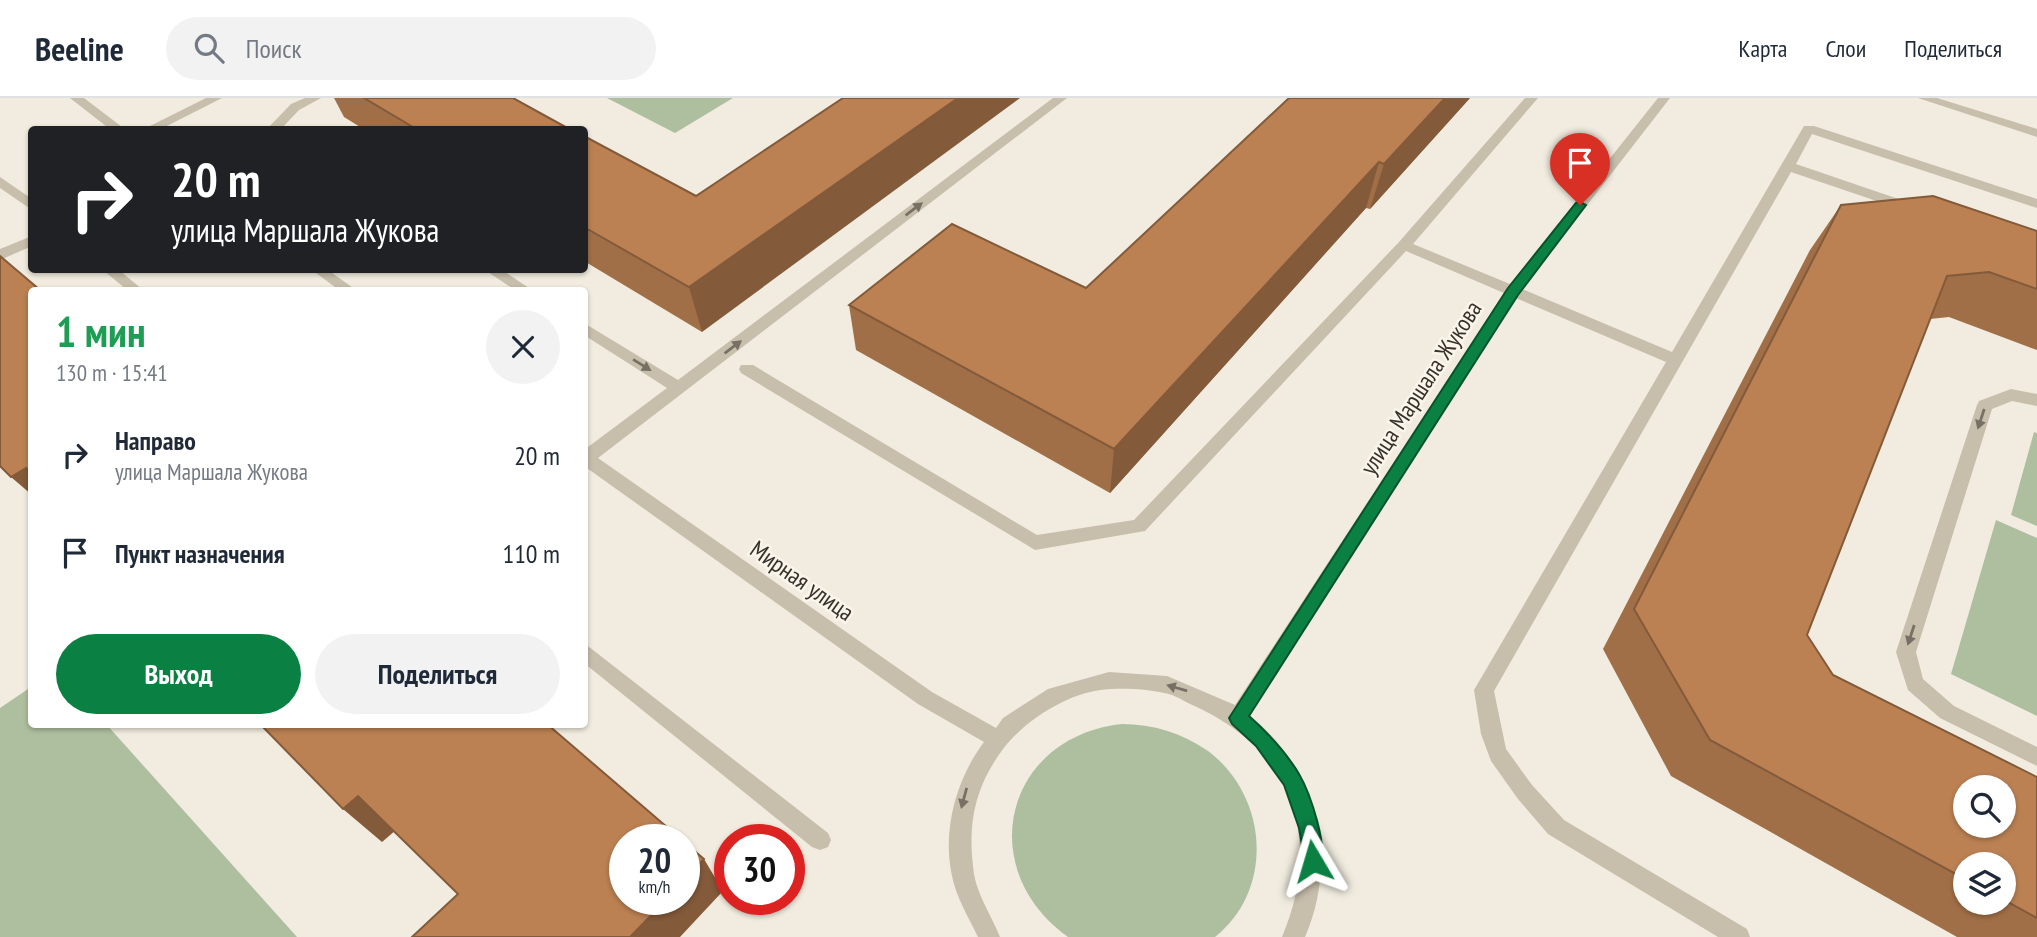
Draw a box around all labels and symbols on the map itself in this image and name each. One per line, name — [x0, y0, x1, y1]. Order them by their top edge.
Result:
pin — [1550, 133, 1610, 205]
one-way arrow — [905, 203, 923, 217]
street label: улица Маршала Жукова — [1353, 295, 1488, 481]
one-way arrow — [724, 340, 742, 354]
one-way arrow — [633, 358, 651, 372]
one-way arrow — [1975, 408, 1986, 429]
street label: Мирная улица — [744, 534, 860, 628]
one-way arrow — [1906, 625, 1916, 646]
one-way arrow — [1167, 683, 1188, 693]
one-way arrow — [959, 788, 969, 809]
speed limit sign: 30 — [714, 824, 805, 915]
position arrow — [1276, 824, 1350, 898]

